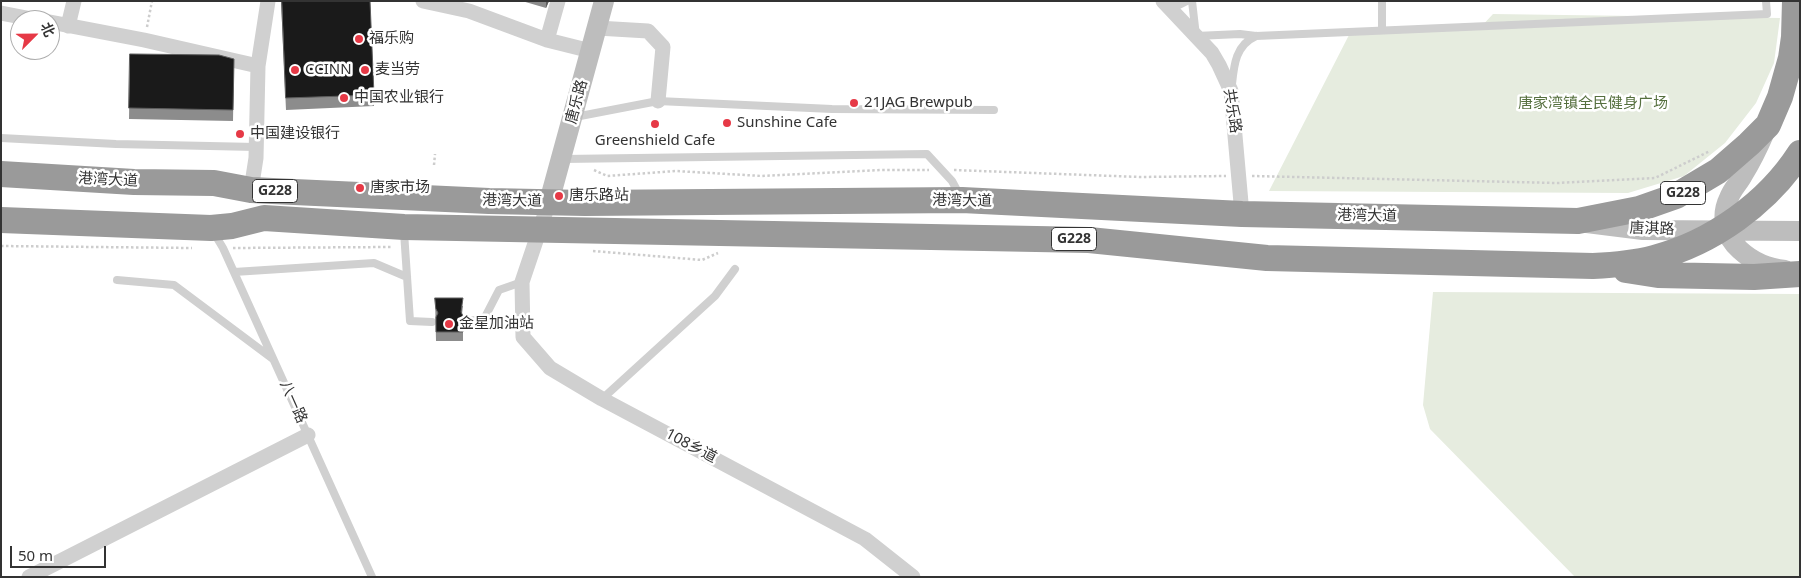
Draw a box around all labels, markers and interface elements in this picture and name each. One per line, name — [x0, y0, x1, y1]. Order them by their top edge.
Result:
north arrow — [10, 10, 60, 60]
text: 北 — [37, 19, 60, 39]
place label: 福乐购 — [369, 30, 414, 48]
marker: 福乐购 — [353, 33, 365, 45]
place label: CCINN — [305, 61, 352, 79]
place label: 麦当劳 — [375, 61, 420, 79]
marker: CCINN — [289, 64, 301, 76]
marker: 麦当劳 — [359, 64, 371, 76]
street label: 唐乐路 — [562, 78, 592, 126]
street label: 共乐路 — [1220, 87, 1244, 135]
place label: 中国农业银行 — [354, 89, 444, 107]
marker: 中国农业银行 — [338, 92, 350, 104]
place label: 21JAG Brewpub — [864, 94, 973, 112]
park label: 唐家湾镇全民健身广场 — [1518, 95, 1668, 113]
marker: 21JAG Brewpub — [848, 97, 860, 109]
place label: Sunshine Cafe — [737, 114, 837, 132]
marker: Sunshine Cafe — [721, 117, 733, 129]
marker: Greenshield Cafe — [649, 118, 661, 130]
place label: 中国建设银行 — [250, 125, 340, 143]
marker: 中国建设银行 — [234, 128, 246, 140]
place label: Greenshield Cafe — [595, 132, 715, 150]
street label: 港湾大道 — [78, 169, 138, 191]
place label: 唐家市场 — [370, 179, 430, 197]
road number: G228 — [252, 180, 298, 202]
marker: 唐家市场 — [354, 182, 366, 194]
road number: G228 — [1660, 182, 1706, 204]
place label: 唐乐路站 — [569, 187, 629, 205]
marker: 唐乐路站 — [553, 190, 565, 202]
street label: 港湾大道 — [482, 191, 542, 211]
street label: 港湾大道 — [932, 191, 992, 211]
street label: 港湾大道 — [1337, 206, 1397, 226]
street label: 唐淇路 — [1629, 219, 1675, 239]
road number: G228 — [1052, 228, 1096, 250]
place label: 金星加油站 — [459, 315, 534, 333]
marker: 金星加油站 — [443, 318, 455, 330]
street label: 八一路 — [276, 378, 310, 426]
street label: 108乡道 — [662, 425, 720, 467]
scale bar — [12, 536, 109, 568]
text: 50 m — [18, 545, 53, 565]

